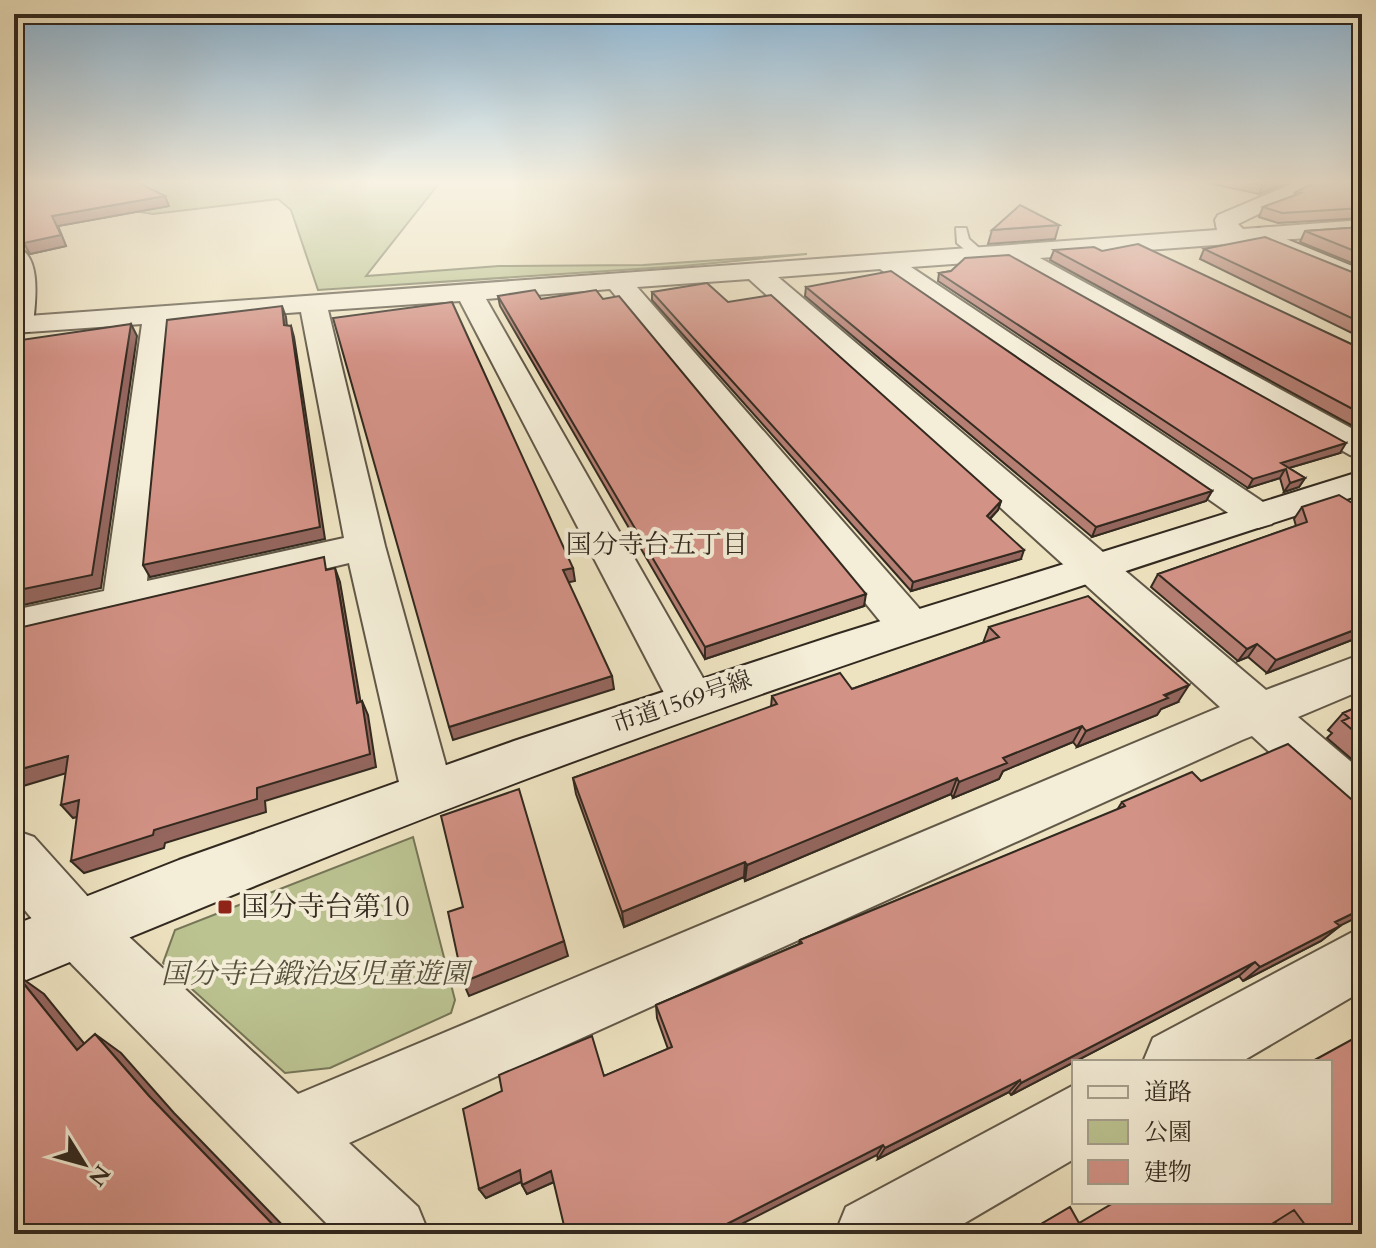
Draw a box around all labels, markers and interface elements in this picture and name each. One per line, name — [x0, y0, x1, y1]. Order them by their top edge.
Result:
district label: 国分寺台五丁目 — [566, 527, 748, 562]
street label: 市道1569号線 — [608, 663, 756, 741]
place label: 国分寺台第10 — [241, 888, 410, 926]
marker: 国分寺台第10 — [216, 898, 234, 916]
park label: 国分寺台鍛治返児童遊園 — [161, 955, 473, 993]
legend — [1072, 1060, 1332, 1204]
text: 道路 — [1144, 1076, 1192, 1109]
text: 公園 — [1144, 1116, 1192, 1149]
north arrow — [44, 1124, 124, 1204]
text: 建物 — [1144, 1156, 1192, 1189]
text: N — [81, 1159, 117, 1192]

